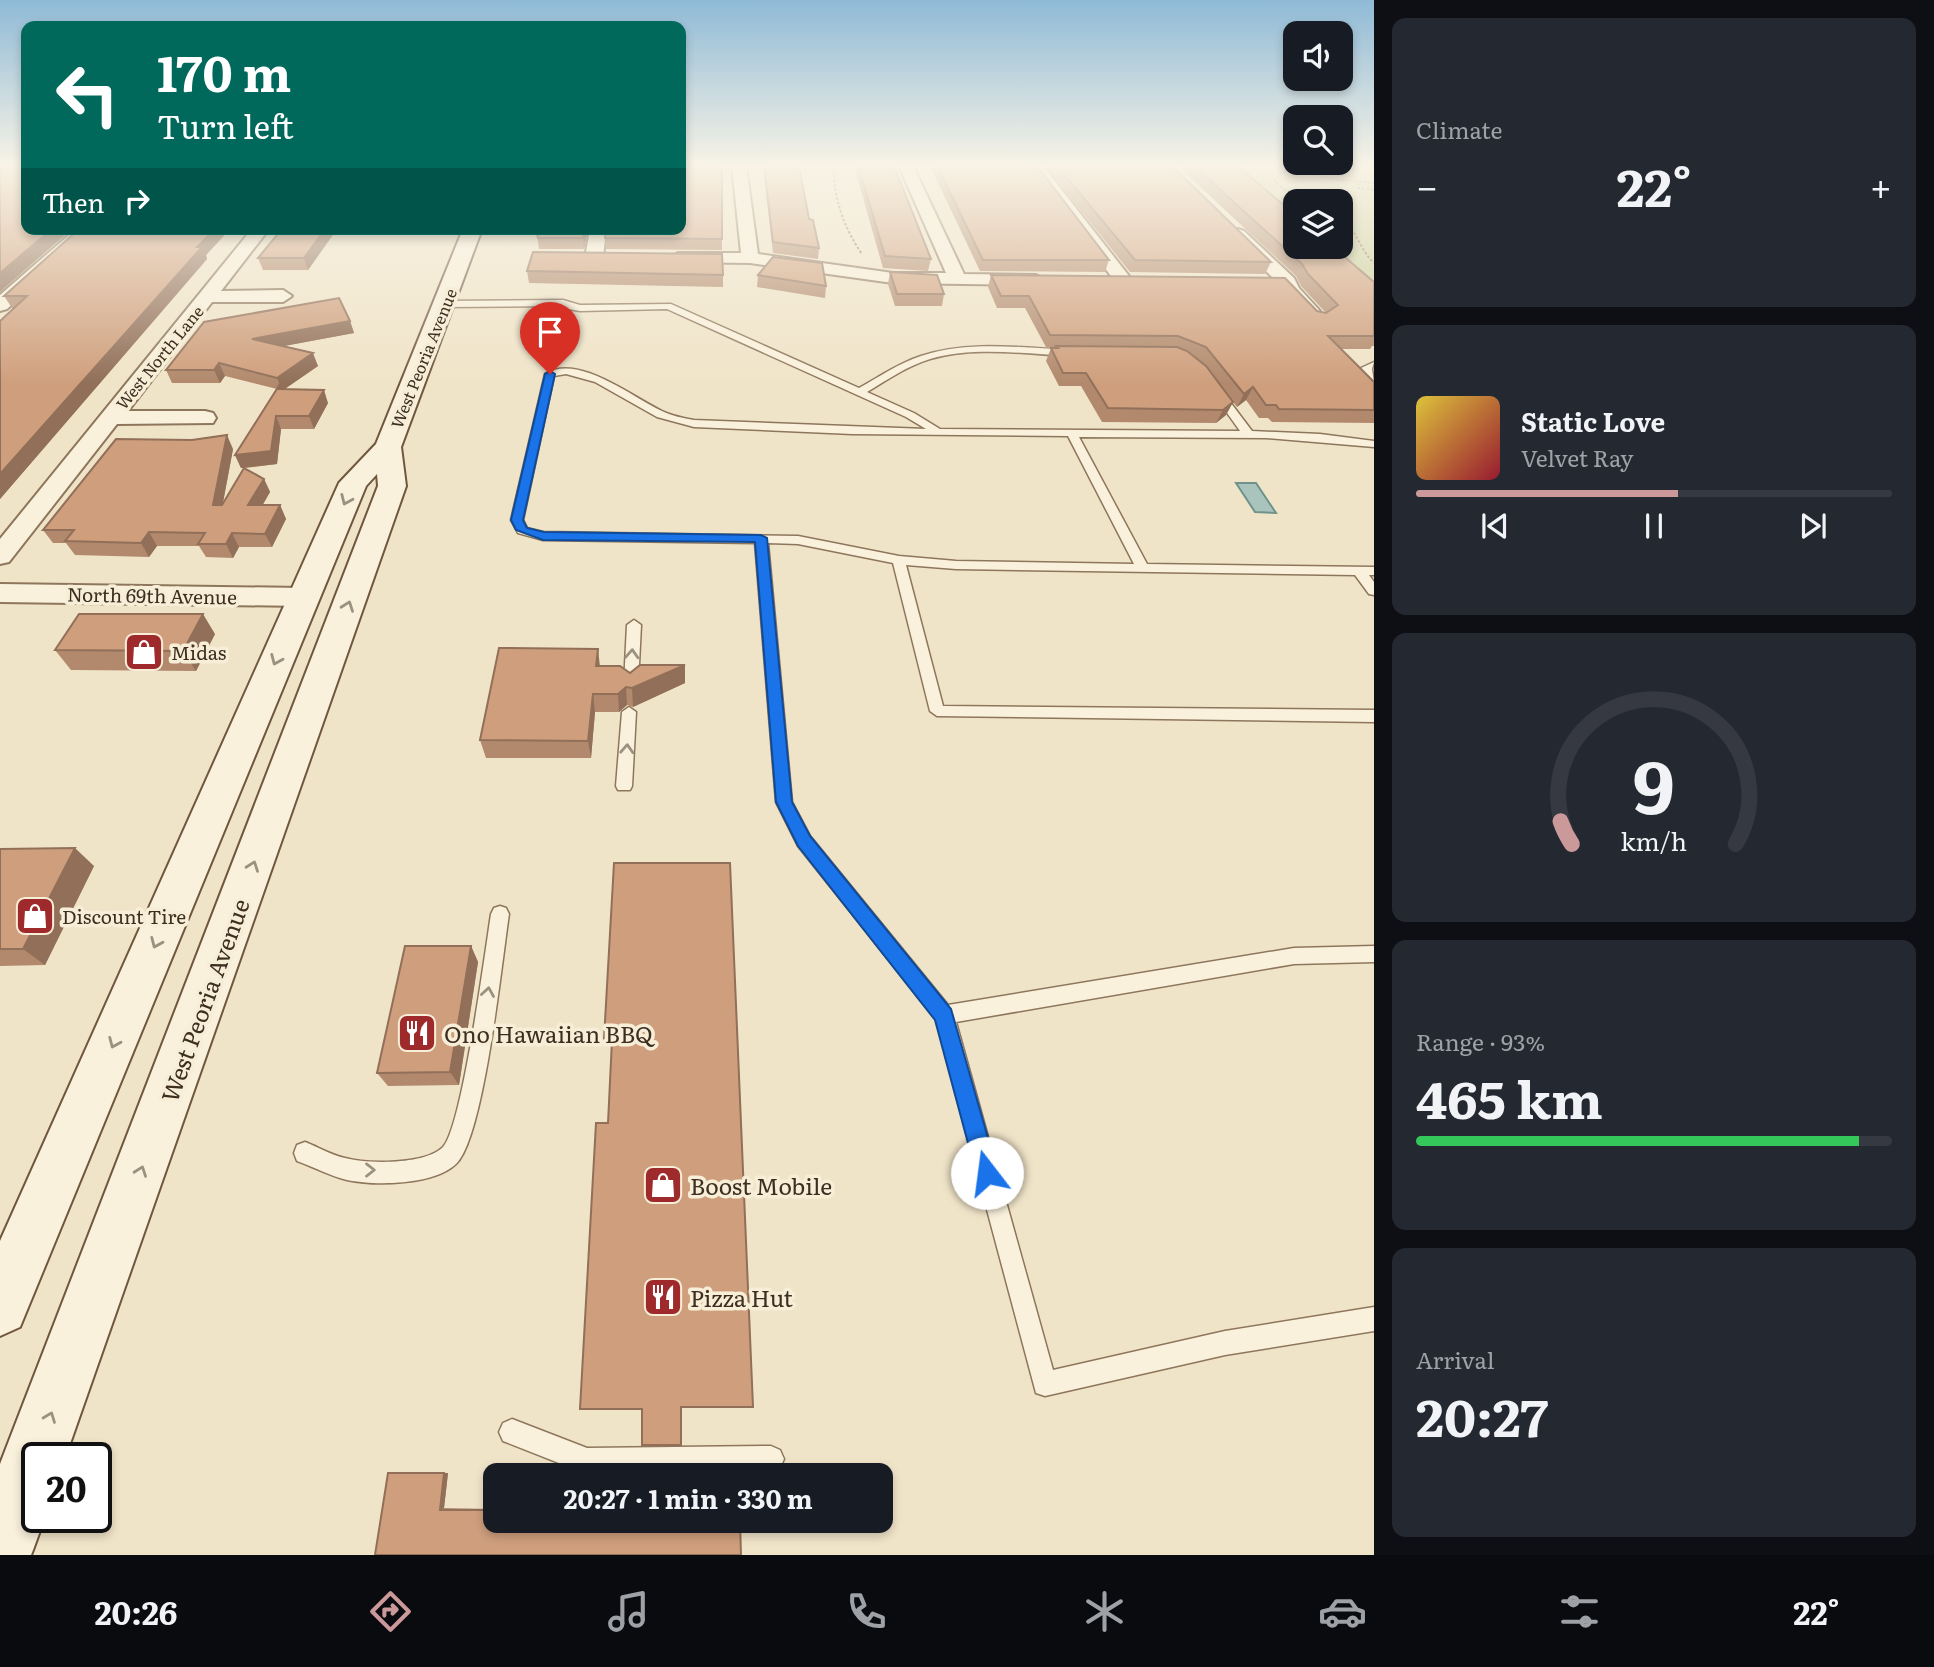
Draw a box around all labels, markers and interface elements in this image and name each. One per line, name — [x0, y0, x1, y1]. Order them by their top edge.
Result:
map controls — [1283, 21, 1353, 259]
button: sound — [1283, 21, 1353, 91]
text: 170 m — [157, 34, 291, 107]
icon: left — [42, 49, 133, 140]
text: Turn left — [157, 101, 294, 149]
button: search — [1283, 105, 1353, 175]
text: Climate — [1416, 112, 1502, 146]
text: 22° — [1616, 146, 1692, 223]
text: − — [1416, 156, 1438, 213]
text: + — [1870, 156, 1892, 213]
text: Then — [42, 182, 104, 221]
icon: right — [118, 182, 156, 220]
button: layers — [1283, 189, 1353, 259]
street label: West Peoria Avenue — [384, 284, 462, 432]
street label: West North Lane — [109, 300, 209, 414]
pin — [520, 302, 580, 374]
icon: arrive — [531, 313, 569, 351]
text: Static Love — [1521, 401, 1665, 440]
text: Velvet Ray — [1521, 440, 1633, 474]
one-way arrow — [340, 493, 354, 505]
icon: previous — [1476, 507, 1514, 545]
icon: pause — [1635, 507, 1673, 545]
icon: next — [1794, 507, 1832, 545]
street label: North 69th Avenue — [67, 580, 237, 610]
one-way arrow — [340, 601, 354, 613]
shop icon: Midas — [123, 631, 165, 673]
place label: Midas — [171, 638, 227, 666]
one-way arrow — [625, 649, 640, 660]
one-way arrow — [270, 652, 284, 665]
text: 9 — [1633, 728, 1675, 836]
one-way arrow — [619, 743, 634, 754]
text: km/h — [1621, 821, 1687, 858]
one-way arrow — [245, 860, 259, 872]
street label: West Peoria Avenue — [151, 894, 257, 1106]
shop icon: Discount Tire — [14, 895, 56, 937]
place label: Discount Tire — [62, 902, 186, 930]
one-way arrow — [151, 936, 165, 948]
one-way arrow — [480, 986, 495, 998]
restaurant icon: Ono Hawaiian BBQ — [396, 1012, 438, 1054]
place label: Ono Hawaiian BBQ — [444, 1016, 656, 1050]
text: Range · 93% — [1416, 1024, 1545, 1058]
one-way arrow — [108, 1036, 122, 1048]
text: 465 km — [1416, 1058, 1603, 1135]
position arrow — [950, 1136, 1024, 1210]
one-way arrow — [365, 1162, 376, 1178]
shop icon: Boost Mobile — [642, 1164, 684, 1206]
one-way arrow — [133, 1166, 147, 1178]
place label: Boost Mobile — [690, 1168, 832, 1202]
restaurant icon: Pizza Hut — [642, 1276, 684, 1318]
place label: Pizza Hut — [690, 1280, 794, 1314]
text: Arrival — [1416, 1342, 1495, 1376]
text: 20:27 — [1416, 1376, 1548, 1453]
one-way arrow — [41, 1412, 55, 1424]
speed limit sign: 20 — [21, 1442, 112, 1533]
text: 20:27 · 1 min · 330 m — [563, 1478, 813, 1517]
text: 20:26 — [94, 1587, 178, 1635]
icon: directions — [366, 1587, 415, 1636]
icon: music — [604, 1587, 653, 1636]
icon: phone — [842, 1587, 891, 1636]
icon: climate — [1080, 1587, 1129, 1636]
icon: car — [1318, 1587, 1367, 1636]
icon: filters — [1555, 1587, 1604, 1636]
text: 22° — [1793, 1587, 1840, 1635]

